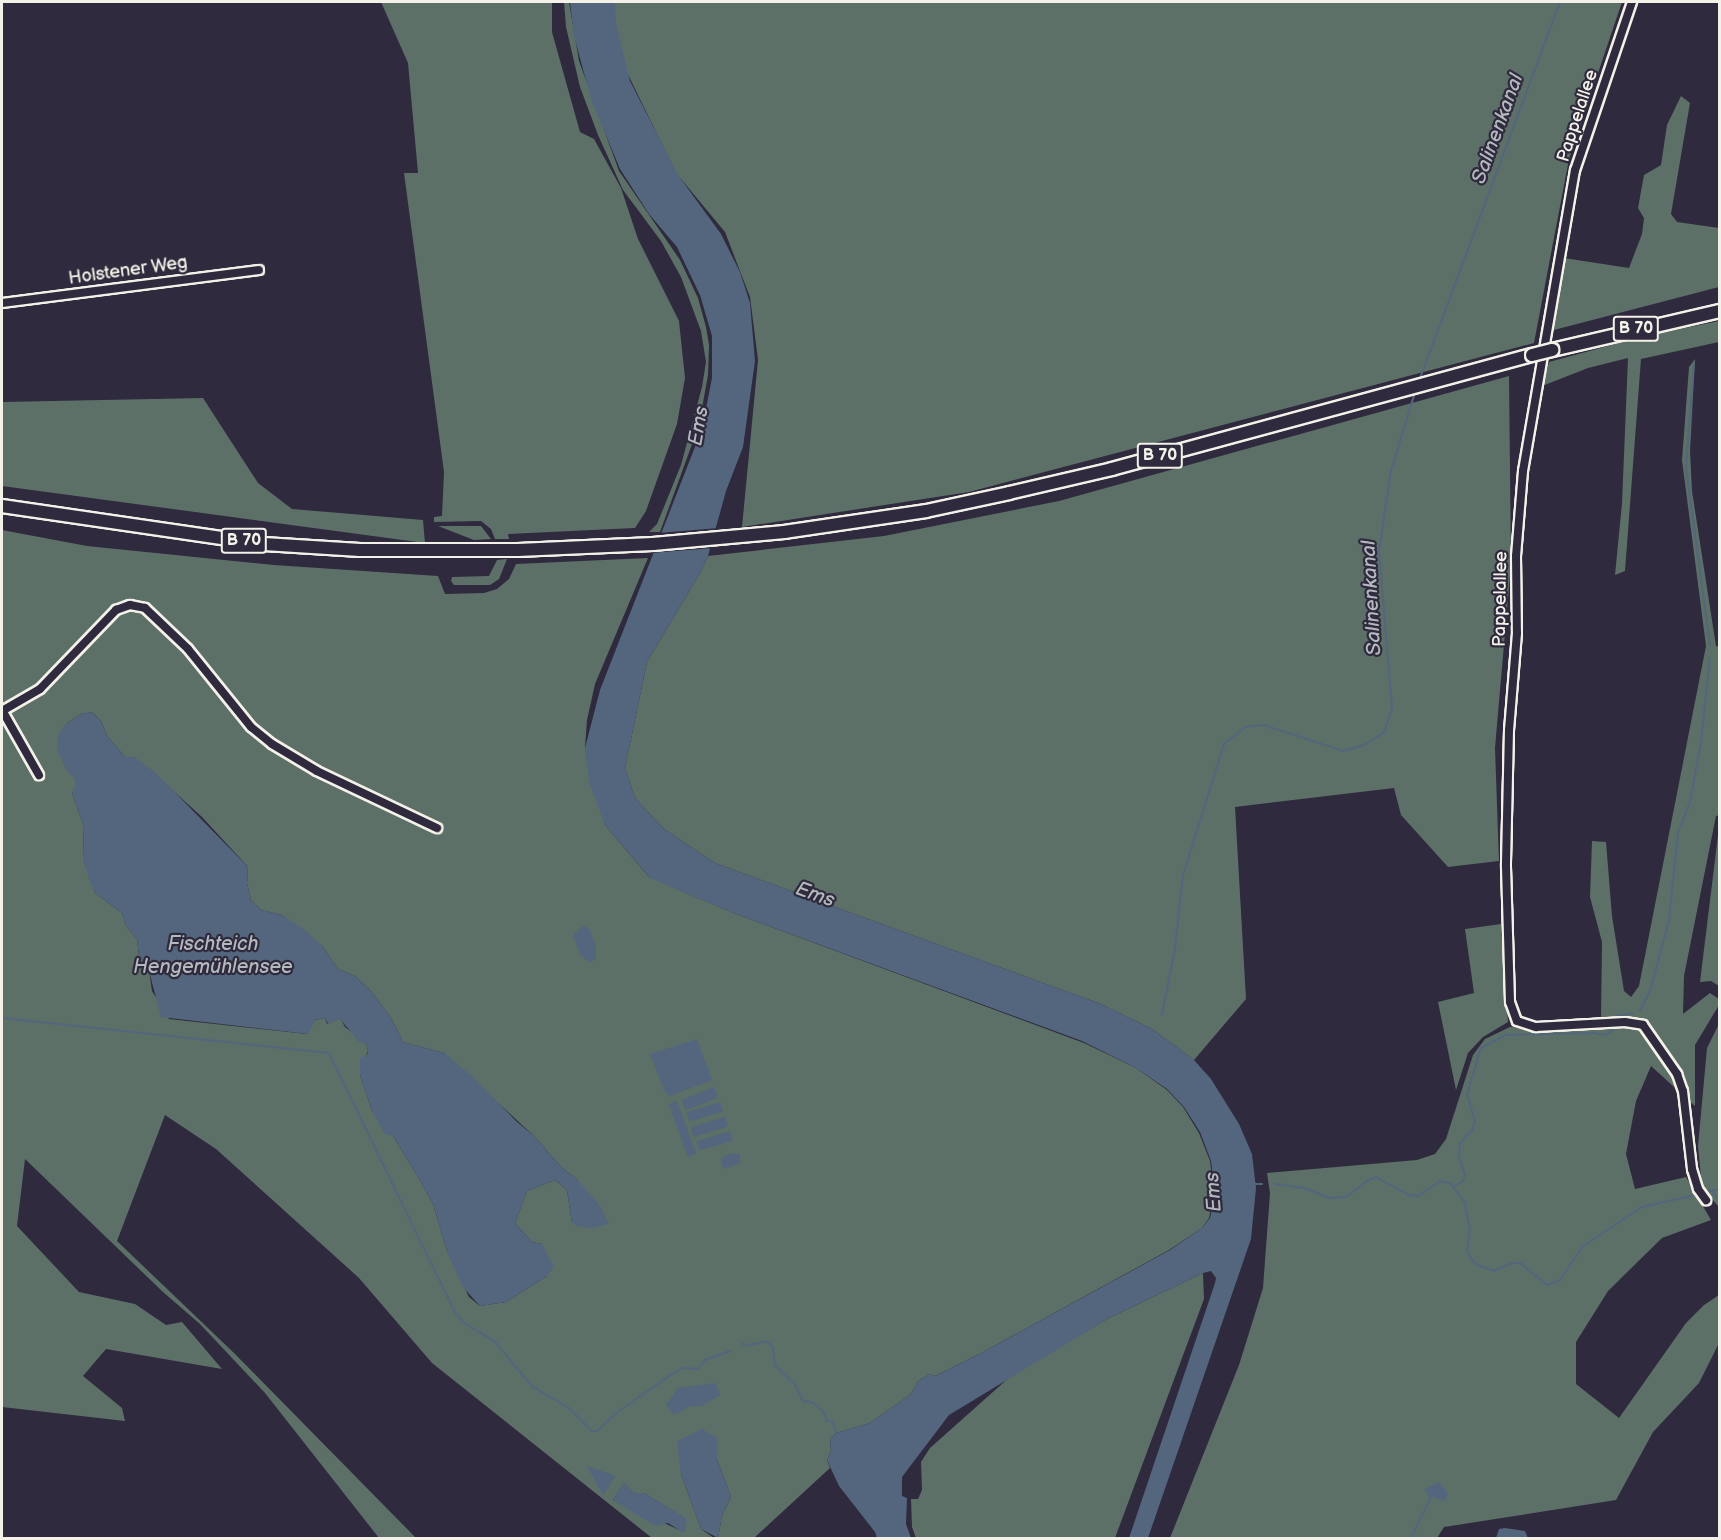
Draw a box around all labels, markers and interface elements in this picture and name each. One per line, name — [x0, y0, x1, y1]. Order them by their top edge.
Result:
street label: Pappelallee — [1553, 67, 1603, 165]
water label: Salinenkanal — [1467, 71, 1529, 187]
street label: Holstener Weg — [67, 252, 189, 290]
road number: B 70 — [1612, 316, 1660, 342]
water label: Ems — [684, 404, 714, 448]
road number: B 70 — [1136, 443, 1184, 469]
road number: B 70 — [220, 528, 268, 554]
water label: Salinenkanal — [1357, 540, 1387, 656]
street label: Pappelallee — [1489, 551, 1513, 647]
water label: Ems — [792, 877, 838, 913]
water label: Fischteich Hengemühlensee — [133, 932, 293, 979]
water label: Ems — [1201, 1171, 1227, 1213]

